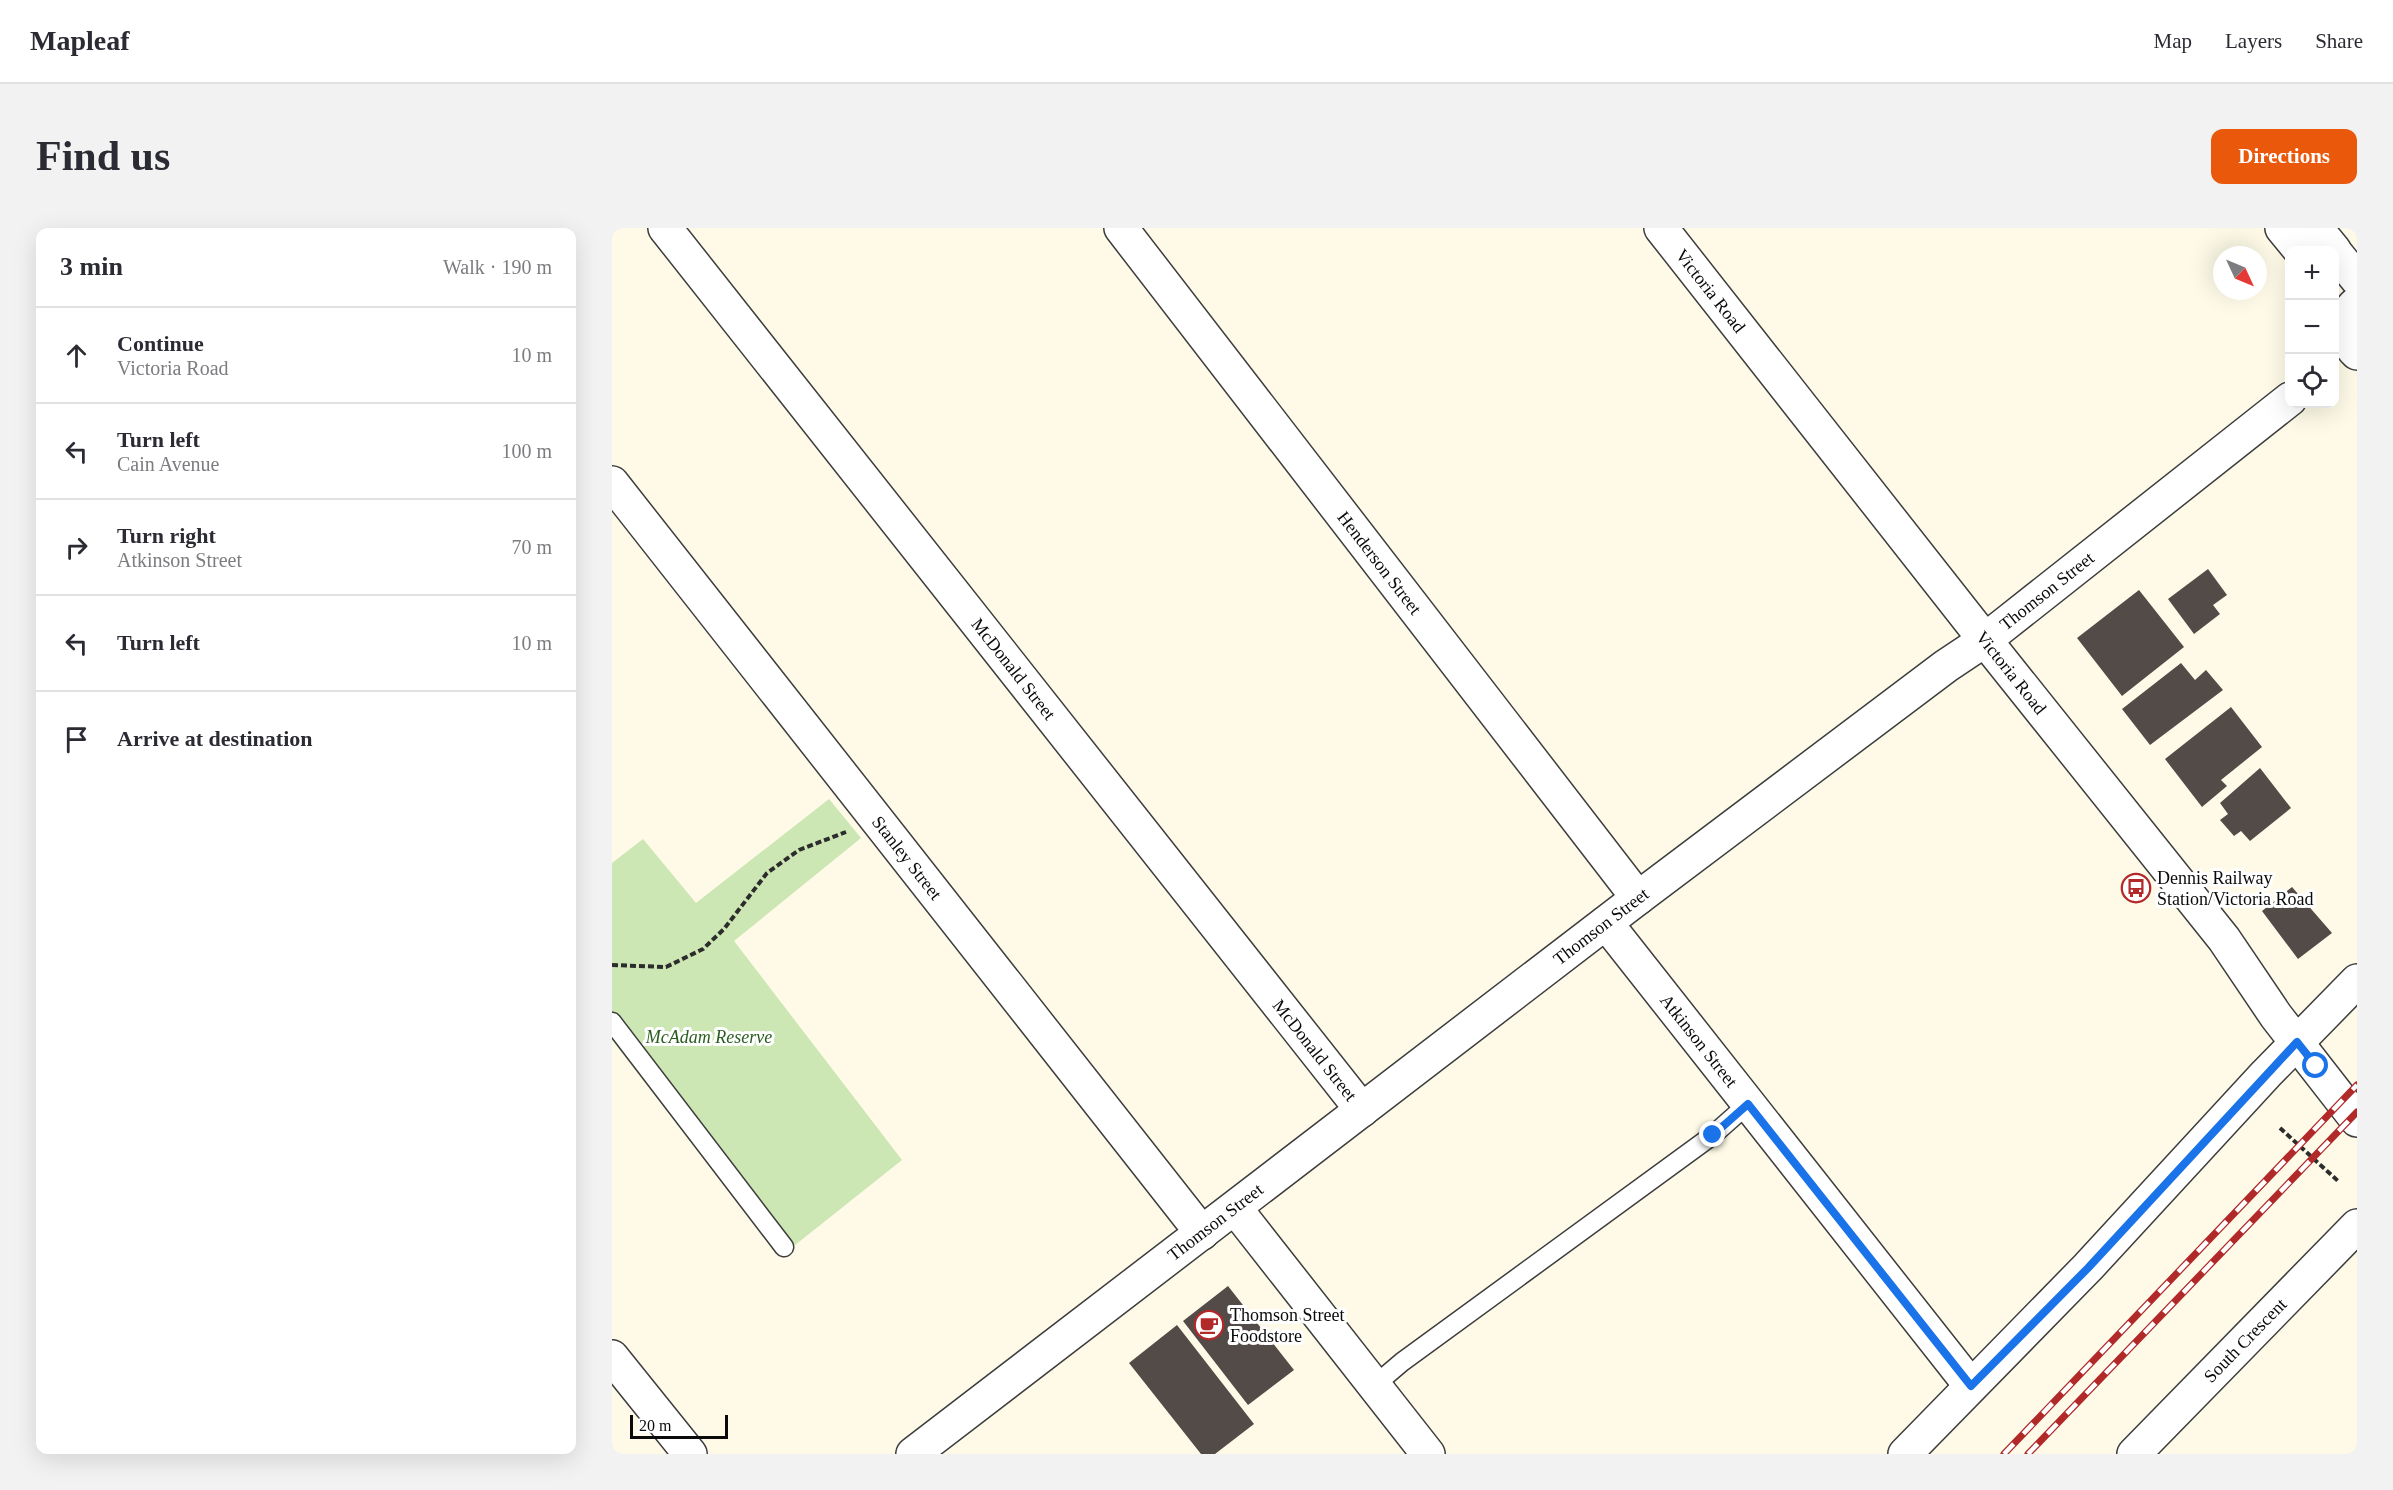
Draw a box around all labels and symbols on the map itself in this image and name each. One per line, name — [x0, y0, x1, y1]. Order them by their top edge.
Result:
street label: Victoria Road — [1672, 245, 1749, 337]
north arrow — [2213, 246, 2267, 300]
street label: Henderson Street — [1333, 507, 1425, 618]
street label: Thomson Street — [1996, 548, 2098, 634]
street label: McDonald Street — [967, 614, 1060, 724]
street label: Victoria Road — [1972, 627, 2050, 718]
street label: Stanley Street — [868, 812, 946, 904]
place label: Dennis Railway Station/Victoria Road — [2157, 868, 2313, 909]
bus stop icon: Dennis Railway Station/Victoria Road — [2120, 872, 2152, 904]
street label: Thomson Street — [1549, 884, 1653, 969]
street label: Atkinson Street — [1656, 990, 1742, 1091]
street label: McDonald Street — [1269, 996, 1361, 1105]
park label: McAdam Reserve — [645, 1027, 772, 1047]
route start — [2302, 1052, 2328, 1078]
route end — [1699, 1121, 1725, 1147]
street label: Thomson Street — [1164, 1179, 1267, 1265]
street label: South Crescent — [2200, 1294, 2291, 1386]
place label: Thomson Street Foodstore — [1230, 1305, 1345, 1346]
cafe icon: Thomson Street Foodstore — [1193, 1309, 1225, 1341]
scale bar — [630, 1412, 728, 1440]

